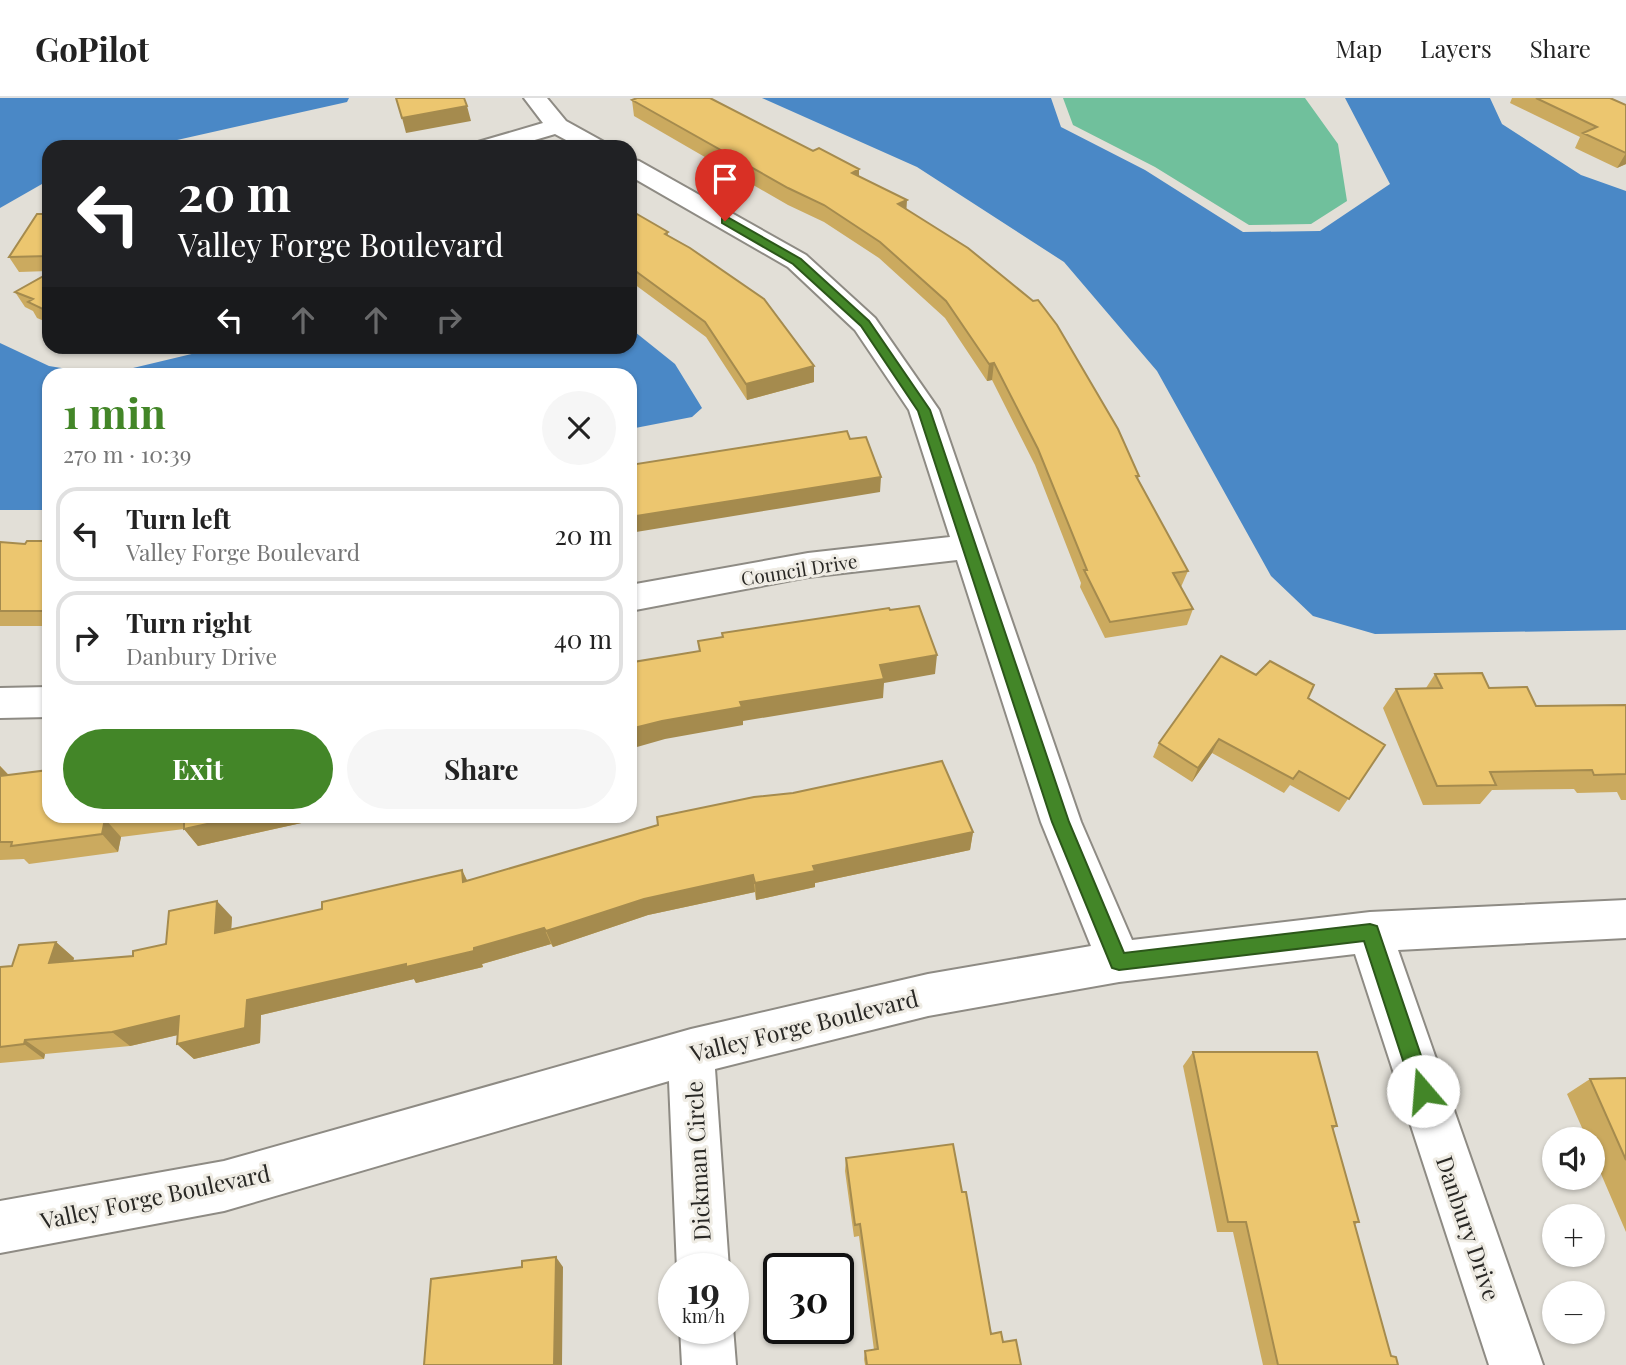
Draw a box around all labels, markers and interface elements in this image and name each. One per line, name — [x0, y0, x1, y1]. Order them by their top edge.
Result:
text: GoPilot — [35, 26, 149, 70]
text: Map — [1336, 32, 1382, 64]
text: Layers — [1420, 32, 1492, 64]
text: Share — [1530, 32, 1591, 64]
pin — [695, 149, 755, 221]
text: 20 m — [178, 159, 291, 224]
icon: arrive — [706, 160, 744, 198]
icon: left — [63, 168, 154, 259]
text: Valley Forge Boulevard — [178, 222, 504, 265]
icon: left — [211, 301, 249, 339]
icon: ahead — [284, 301, 322, 339]
icon: ahead — [357, 301, 395, 339]
icon: right — [430, 301, 468, 339]
text: 1 min — [63, 384, 166, 440]
button: close — [542, 391, 616, 465]
text: 270 m · 10:39 — [63, 438, 191, 469]
text: Turn left — [126, 501, 231, 536]
icon: left — [67, 515, 105, 553]
text: 20 m — [554, 517, 612, 552]
text: Valley Forge Boulevard — [126, 536, 360, 567]
street label: Council Drive — [739, 547, 859, 591]
text: Turn right — [126, 605, 252, 640]
icon: right — [67, 619, 105, 657]
text: 40 m — [554, 621, 612, 656]
text: Danbury Drive — [126, 640, 277, 671]
button: Exit — [63, 729, 333, 809]
button: Share — [347, 729, 616, 809]
street label: Valley Forge Boulevard — [686, 982, 921, 1069]
position arrow — [1386, 1054, 1460, 1128]
street label: Dickman Circle — [677, 1080, 717, 1242]
map controls — [1542, 1127, 1605, 1344]
button: sound — [1542, 1127, 1605, 1190]
street label: Danbury Drive — [1430, 1151, 1508, 1305]
street label: Valley Forge Boulevard — [36, 1156, 273, 1236]
button: + — [1542, 1204, 1605, 1267]
speed limit sign: 30 — [763, 1253, 854, 1344]
text: 19 — [687, 1266, 720, 1313]
button: − — [1542, 1281, 1605, 1344]
text: km/h — [682, 1304, 725, 1328]

